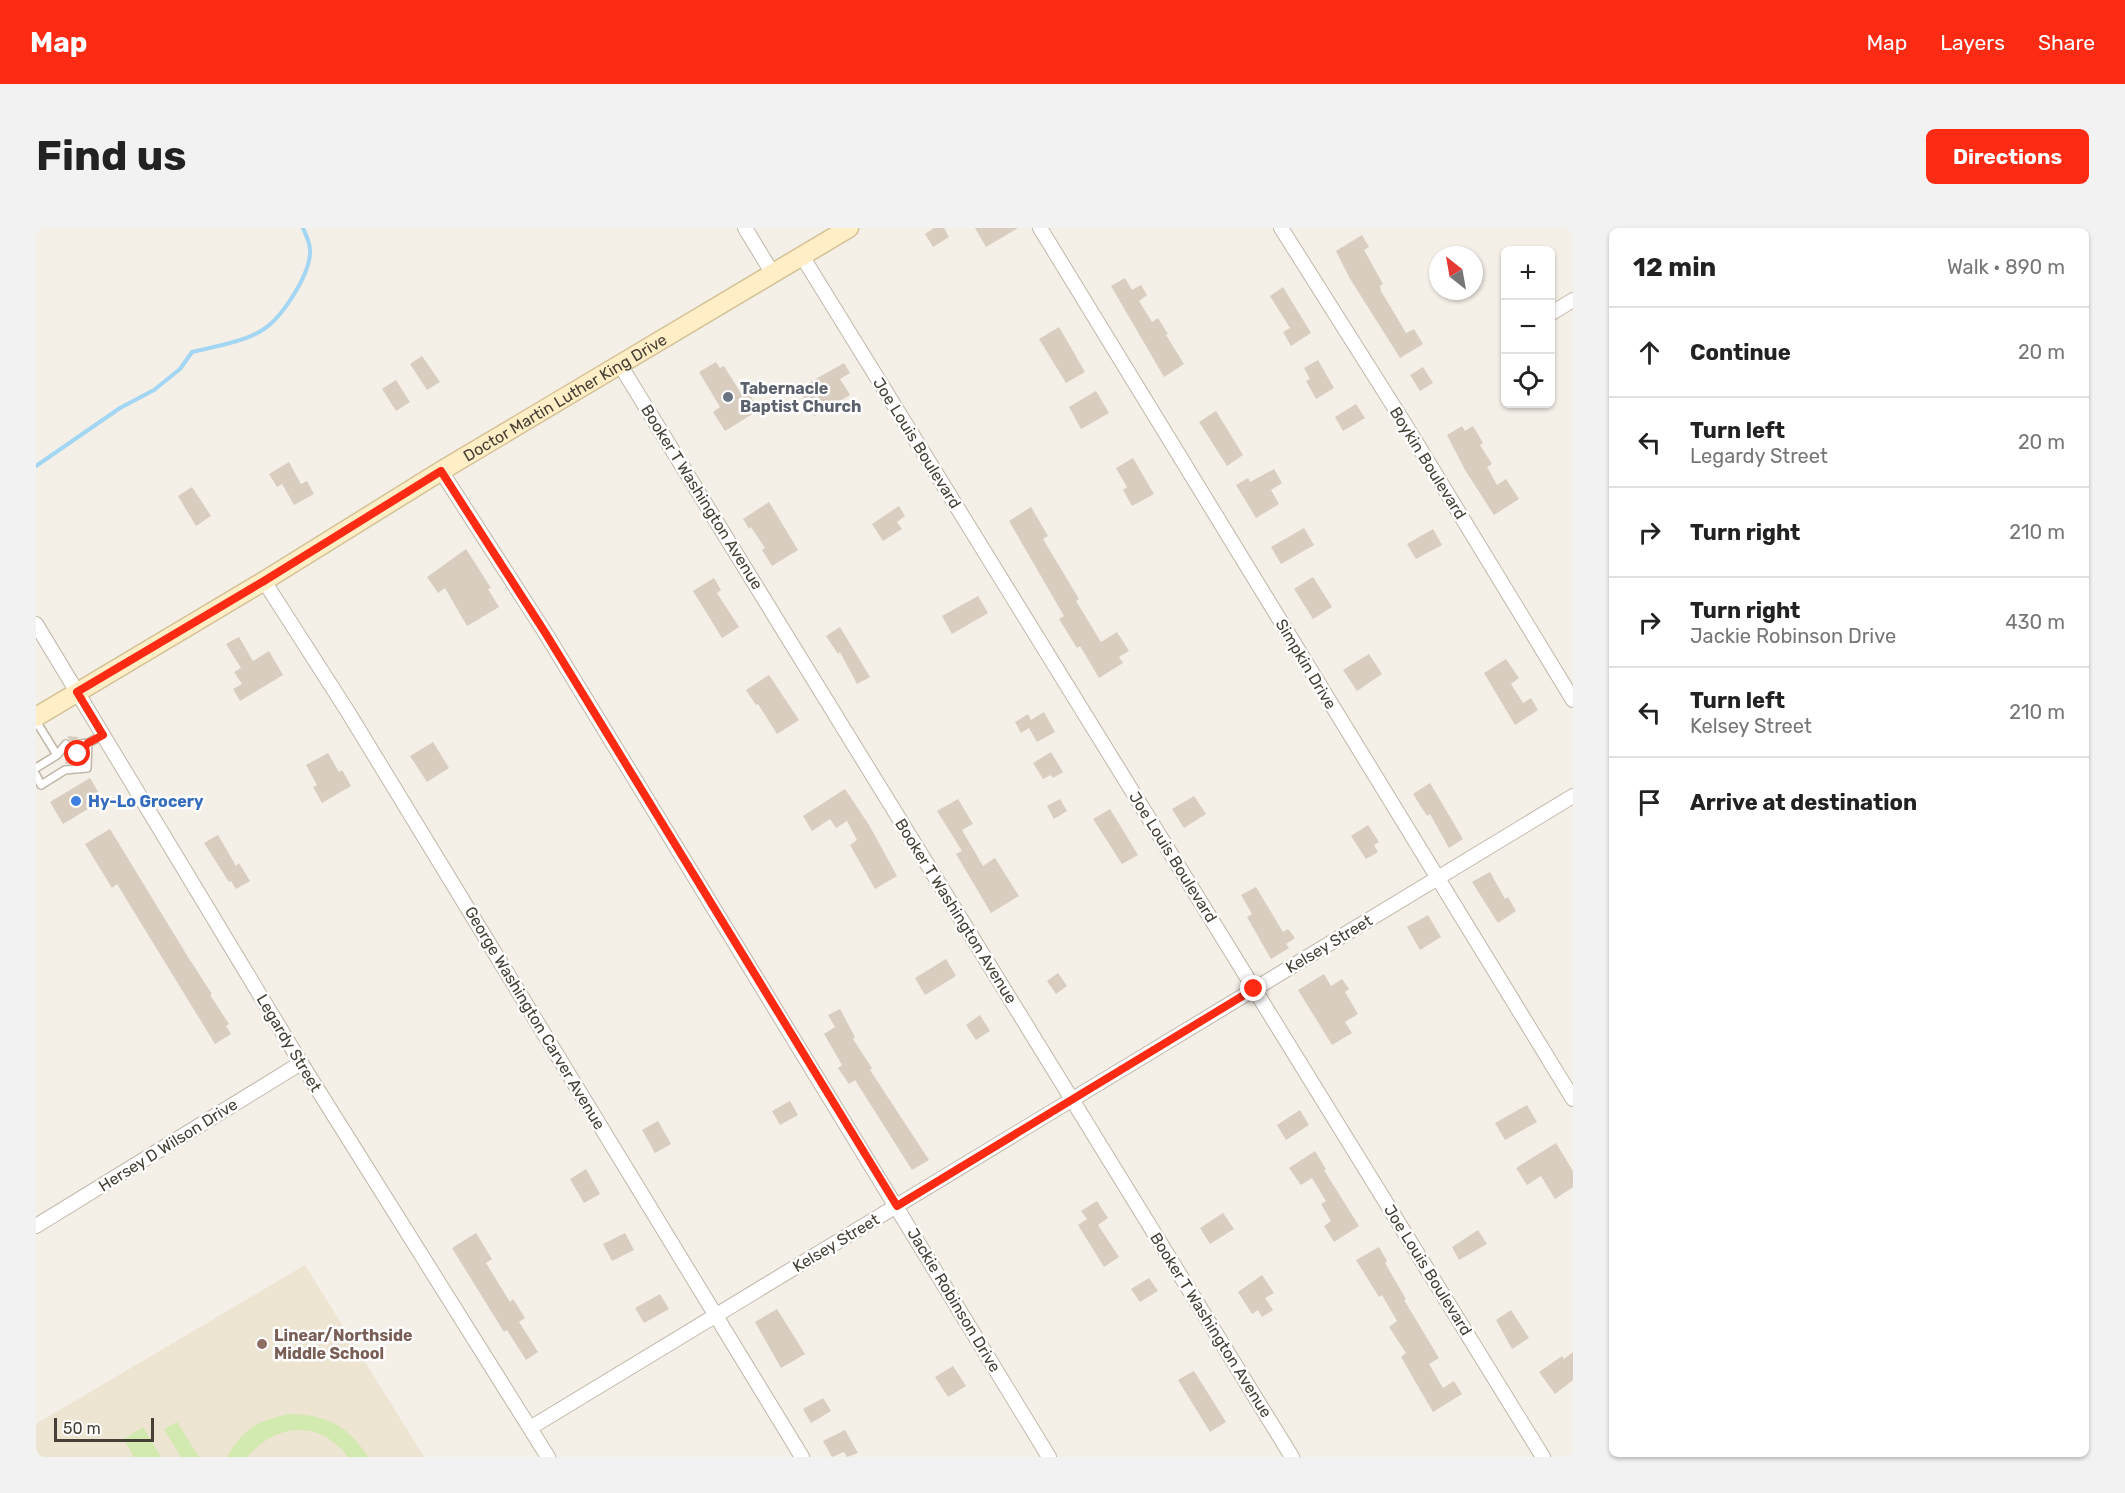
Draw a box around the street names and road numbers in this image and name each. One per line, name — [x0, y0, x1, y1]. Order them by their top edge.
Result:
street label: Doctor Martin Luther King Drive — [460, 329, 670, 465]
street label: Joe Louis Boulevard — [869, 374, 965, 512]
street label: Booker T Washington Avenue — [637, 401, 767, 593]
street label: Boykin Boulevard — [1386, 403, 1470, 523]
street label: Simpkin Drive — [1272, 615, 1340, 713]
street label: Joe Louis Boulevard — [1125, 788, 1221, 926]
street label: Booker T Washington Avenue — [891, 815, 1021, 1007]
street label: George Washington Carver Avenue — [461, 903, 609, 1133]
street label: Kelsey Street — [1282, 911, 1376, 977]
street label: Legardy Street — [252, 991, 326, 1095]
street label: Hersey D Wilson Drive — [95, 1094, 241, 1196]
street label: Joe Louis Boulevard — [1380, 1201, 1476, 1339]
street label: Kelsey Street — [789, 1210, 883, 1276]
street label: Jackie Robinson Drive — [903, 1224, 1005, 1376]
street label: Booker T Washington Avenue — [1146, 1229, 1276, 1421]

